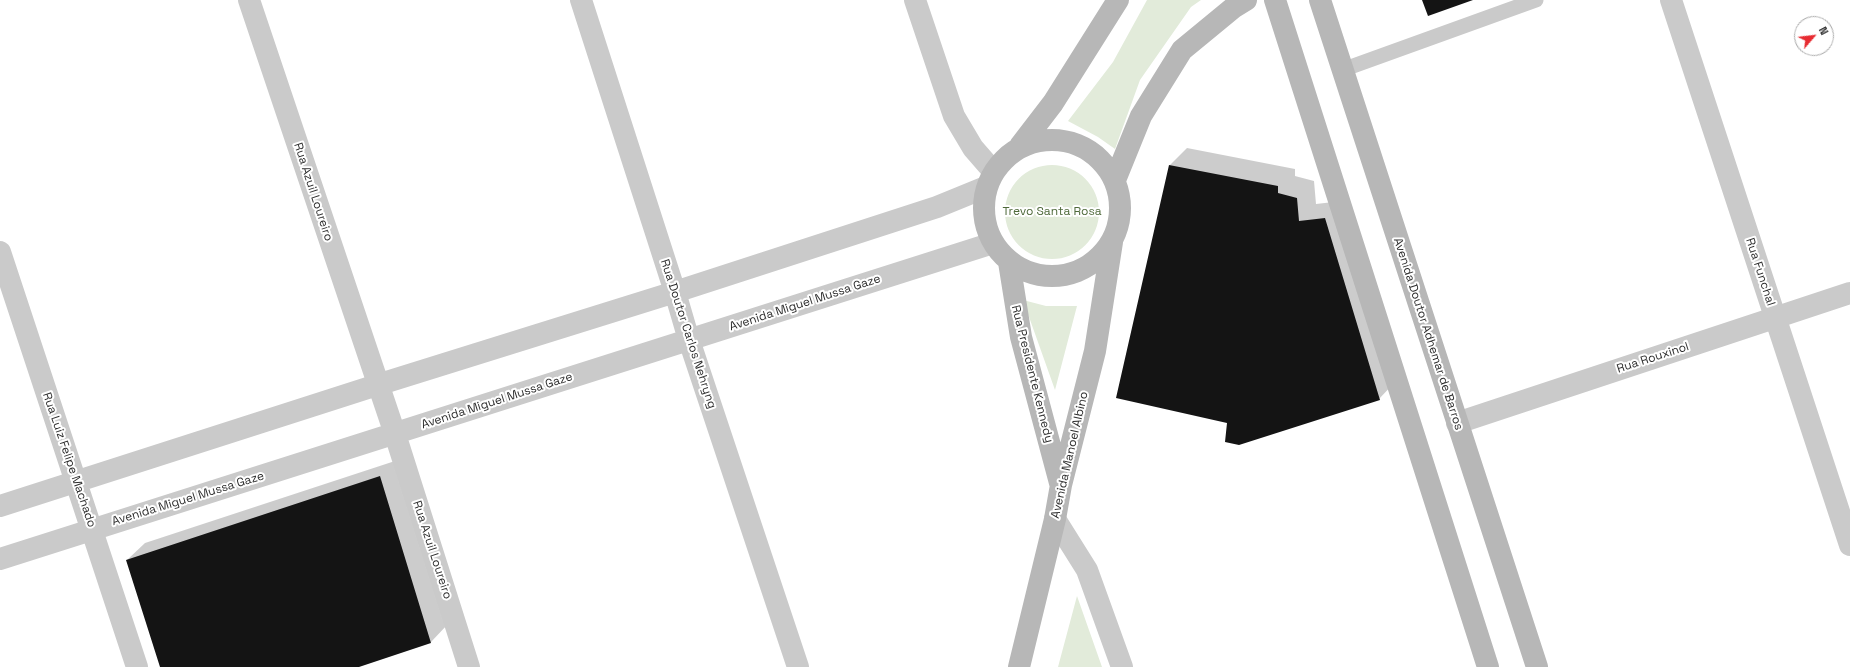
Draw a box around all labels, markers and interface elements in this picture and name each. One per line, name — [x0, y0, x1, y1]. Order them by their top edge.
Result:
north arrow — [1794, 16, 1834, 56]
text: N — [1816, 24, 1832, 37]
street label: Rua Azuil Loureiro — [290, 141, 336, 243]
park label: Trevo Santa Rosa — [1002, 205, 1102, 219]
street label: Avenida Doutor Adhemar de Barros — [1390, 236, 1466, 432]
street label: Rua Funchal — [1742, 236, 1778, 308]
street label: Rua Doutor Carlos Nehryng — [657, 258, 719, 410]
street label: Avenida Miguel Mussa Gaze — [727, 272, 883, 334]
street label: Rua Presidente Kennedy — [1008, 304, 1056, 444]
street label: Rua Rouxinol — [1615, 340, 1691, 376]
street label: Avenida Miguel Mussa Gaze — [419, 370, 575, 432]
street label: Avenida Manoel Albino — [1048, 390, 1092, 520]
street label: Rua Luiz Felipe Machado — [39, 391, 99, 529]
street label: Avenida Miguel Mussa Gaze — [110, 469, 266, 529]
street label: Rua Azuil Loureiro — [409, 499, 455, 601]

